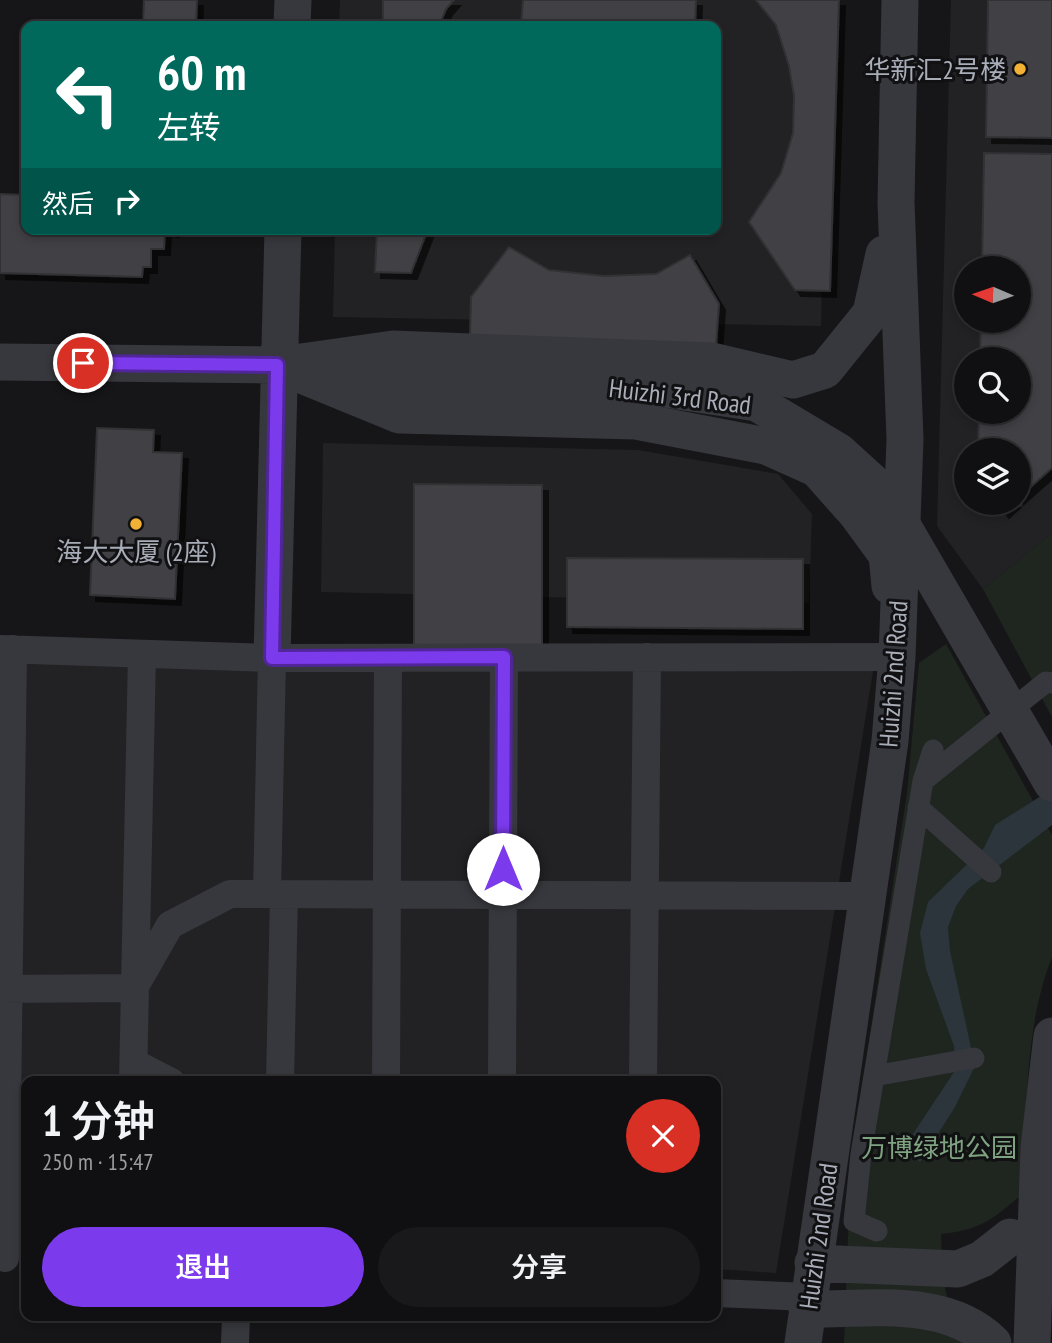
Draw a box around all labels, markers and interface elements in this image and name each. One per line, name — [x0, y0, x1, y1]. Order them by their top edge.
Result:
text: 60 m — [157, 40, 246, 104]
icon: left — [42, 49, 133, 140]
place label: 华新汇2号楼 — [864, 53, 1006, 86]
marker: 华新汇2号楼 — [1012, 61, 1028, 77]
text: 左转 — [157, 106, 221, 148]
icon: right — [108, 182, 146, 220]
text: 然后 — [42, 187, 94, 220]
north arrow — [954, 256, 1031, 332]
map controls — [954, 256, 1031, 515]
pin — [53, 333, 113, 393]
icon: arrive — [64, 344, 102, 382]
button: search — [954, 347, 1031, 424]
street label: Huizhi 3rd Road — [607, 371, 753, 421]
button: layers — [954, 438, 1031, 515]
marker: 海大大厦 (2座) — [128, 516, 144, 532]
place label: 海大大厦 (2座) — [56, 535, 216, 568]
street label: Huizhi 2nd Road — [871, 599, 915, 749]
position arrow — [466, 832, 540, 906]
text: 1 分钟 — [42, 1093, 155, 1148]
button: close — [626, 1099, 700, 1173]
park label: 万博绿地公园 — [861, 1131, 1017, 1164]
text: 250 m · 15:47 — [42, 1147, 154, 1176]
street label: Huizhi 2nd Road — [791, 1161, 845, 1311]
button: 退出 — [42, 1227, 364, 1307]
button: 分享 — [378, 1227, 700, 1307]

